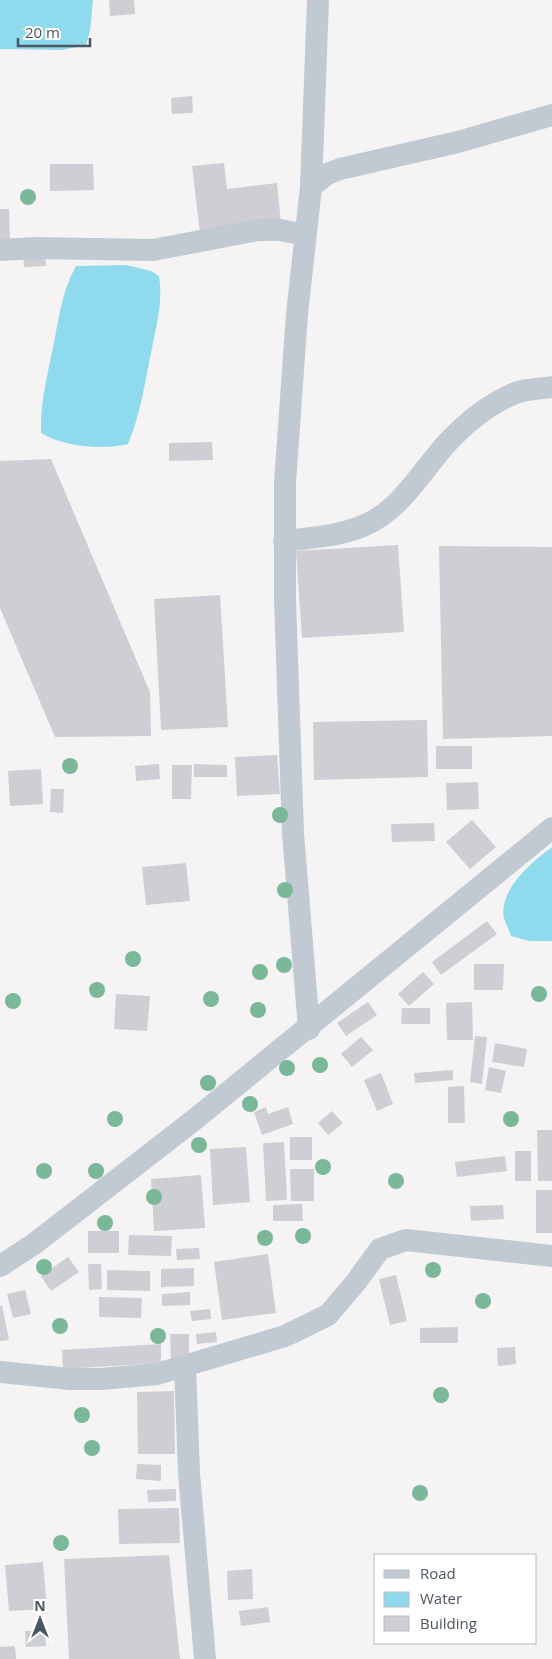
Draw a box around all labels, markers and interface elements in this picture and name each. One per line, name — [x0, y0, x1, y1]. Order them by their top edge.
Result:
scale bar — [18, 15, 90, 47]
text: 20 m — [25, 22, 60, 42]
legend — [374, 1554, 537, 1644]
text: Road — [420, 1563, 456, 1583]
text: Water — [420, 1588, 462, 1608]
north arrow — [15, 1594, 65, 1644]
text: N — [34, 1596, 46, 1615]
text: Building — [420, 1613, 477, 1633]

